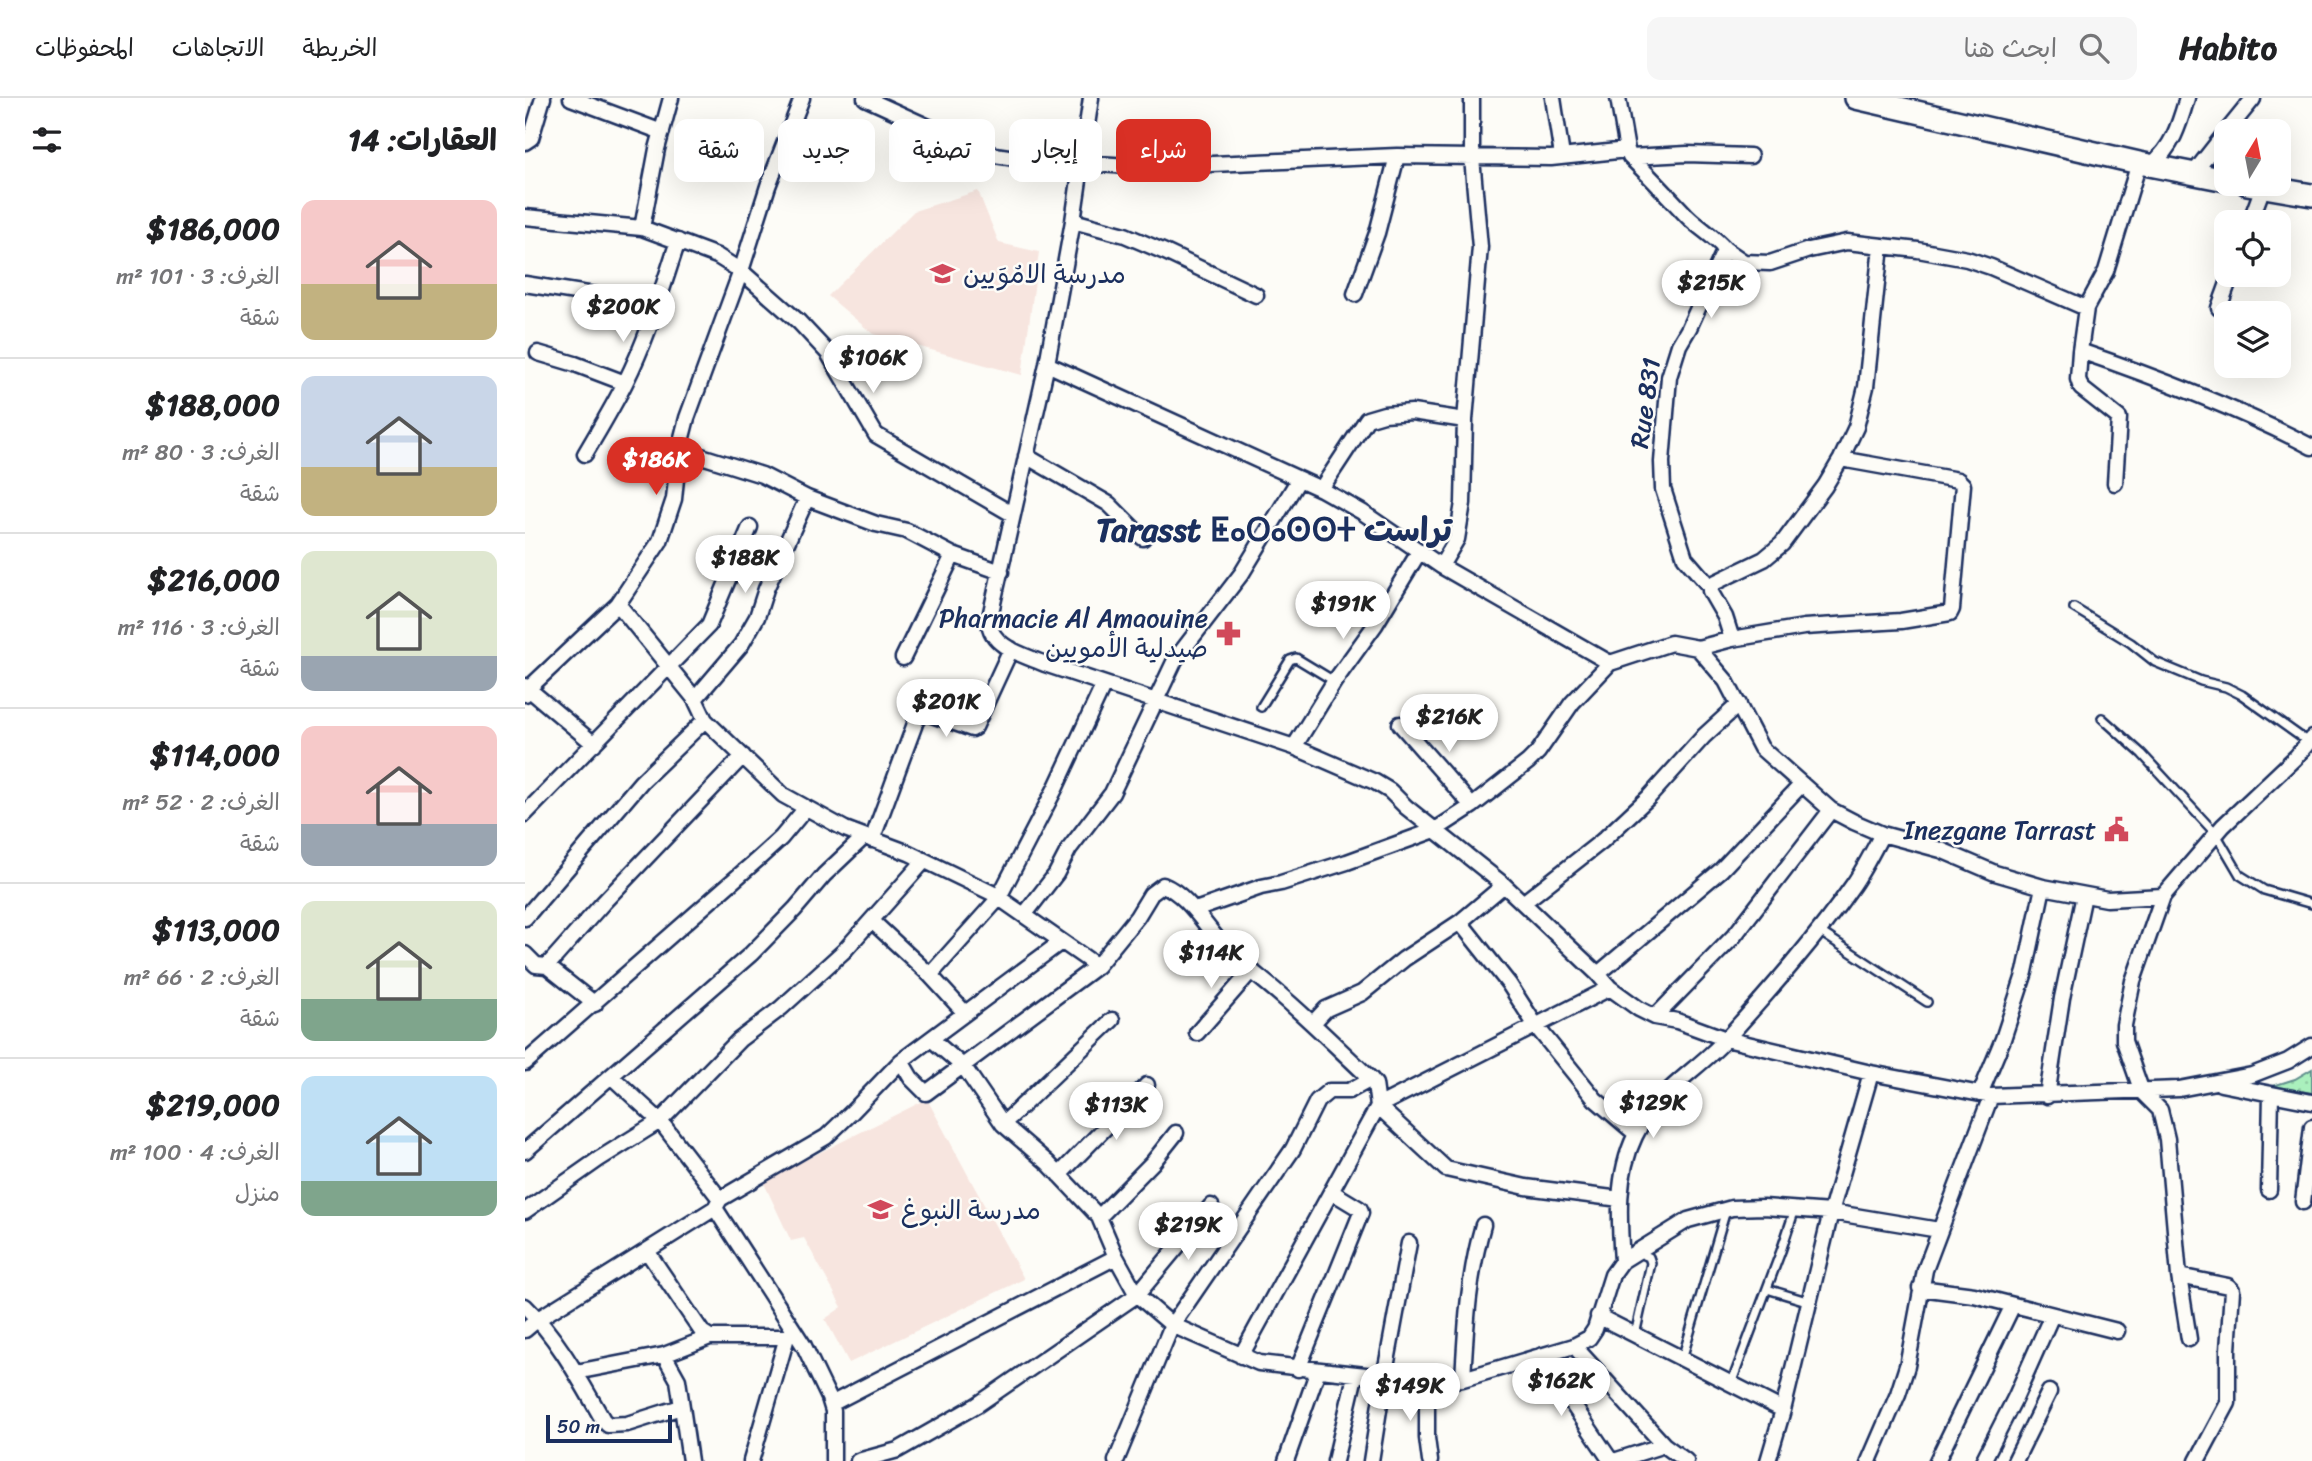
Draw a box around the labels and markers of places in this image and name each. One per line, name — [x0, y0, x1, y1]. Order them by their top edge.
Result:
place label: مدرسة الامُوَيين — [963, 251, 1126, 297]
school or university icon: مدرسة الامُوَيين — [929, 260, 957, 288]
pin: $215K — [1662, 260, 1760, 320]
pin: $200K — [574, 285, 672, 344]
pin: $106K — [824, 336, 922, 395]
pin: $186K — [607, 438, 705, 497]
pin: $188K — [696, 536, 794, 595]
pin: $191K — [1294, 582, 1392, 641]
place label: Pharmacie Al Amaouine صيدلية الأمويين — [939, 595, 1208, 671]
pharmacy icon: Pharmacie Al Amaouine صيدلية الأمويين — [1214, 619, 1242, 647]
pin: $201K — [897, 680, 995, 739]
pin: $216K — [1400, 694, 1498, 754]
place label: Inezgane Tarrast — [1903, 807, 2096, 853]
public building icon: Inezgane Tarrast — [2102, 816, 2130, 844]
pin: $114K — [1162, 930, 1260, 990]
pin: $129K — [1604, 1080, 1702, 1140]
pin: $113K — [1067, 1082, 1165, 1142]
place label: مدرسة النبوغ — [901, 1187, 1041, 1233]
school or university icon: مدرسة النبوغ — [867, 1196, 895, 1224]
pin: $219K — [1139, 1202, 1237, 1262]
pin: $162K — [1512, 1358, 1610, 1418]
pin: $149K — [1361, 1364, 1459, 1423]

